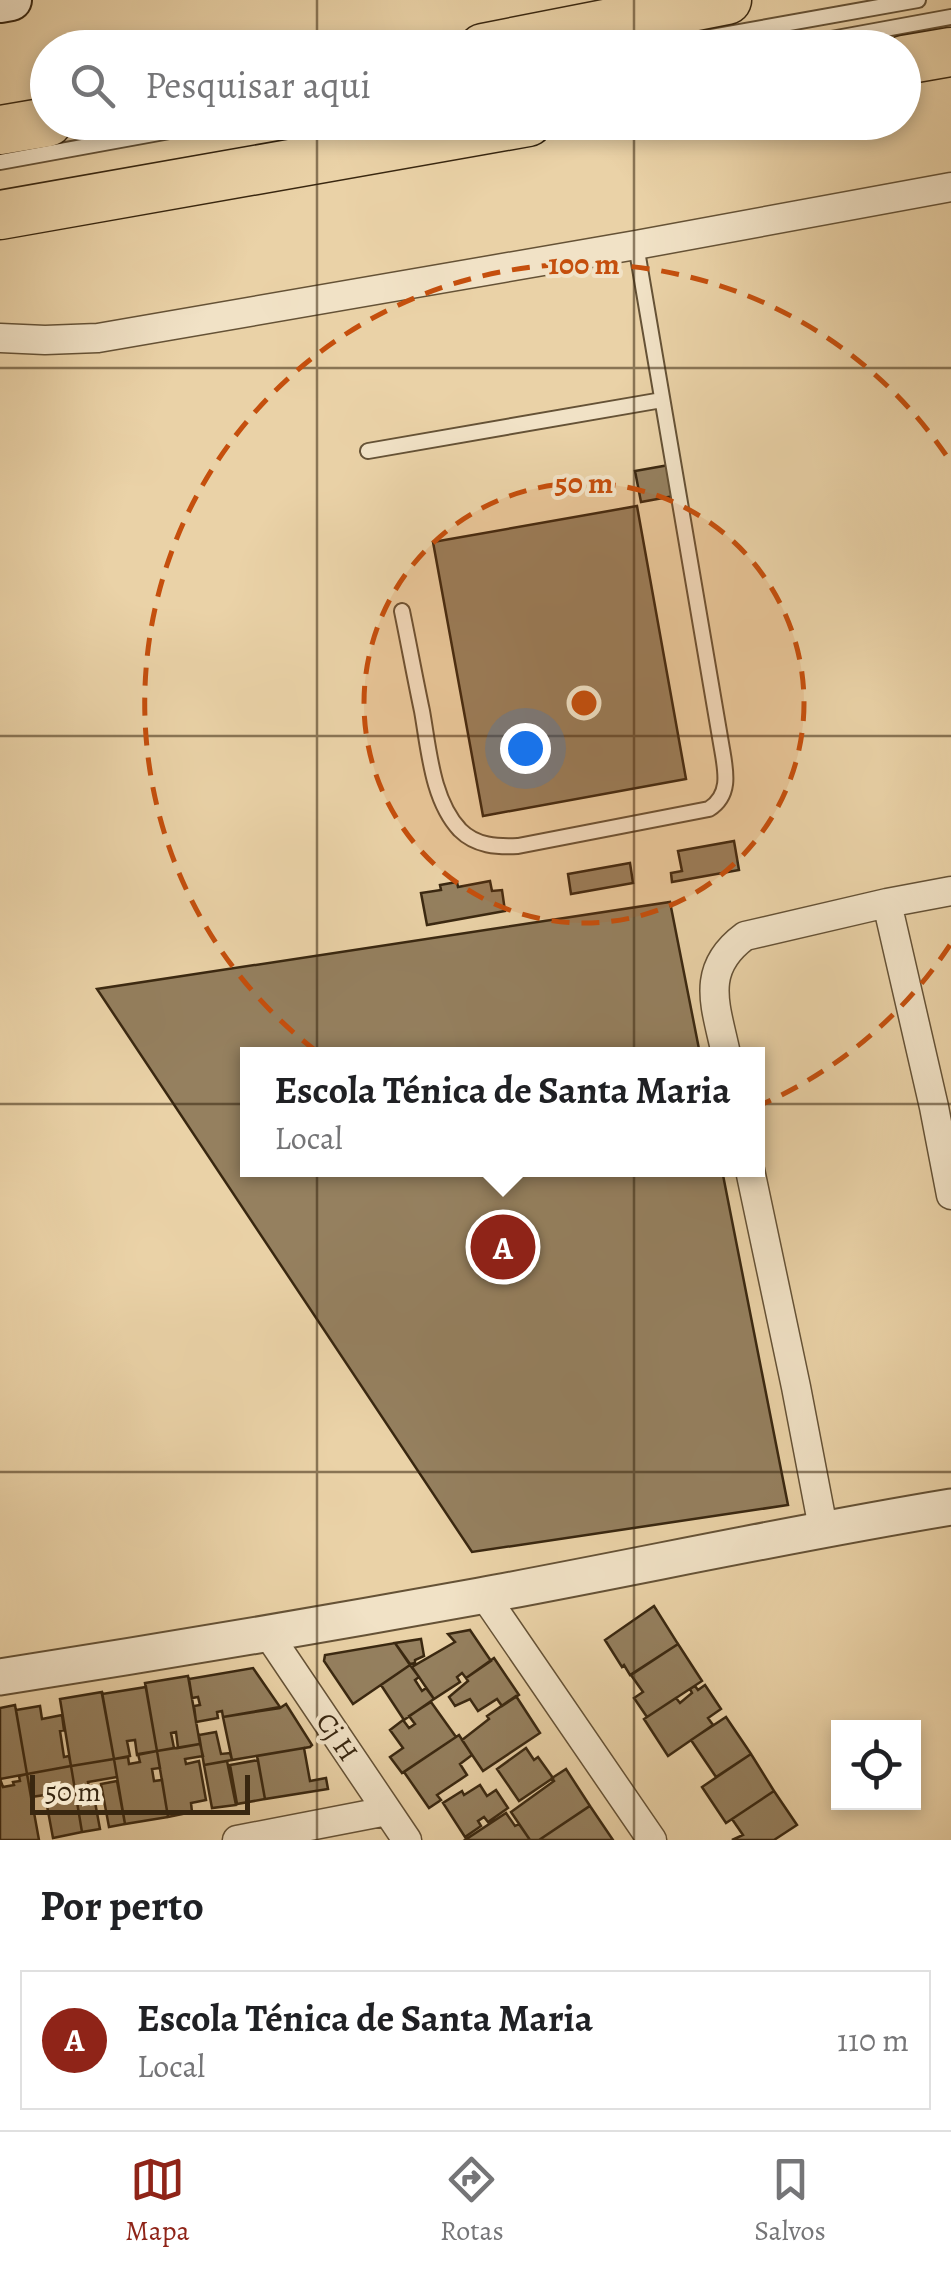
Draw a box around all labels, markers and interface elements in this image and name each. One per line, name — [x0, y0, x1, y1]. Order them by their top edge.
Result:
search box — [30, 30, 921, 140]
icon: search — [65, 58, 120, 113]
text: Pesquisar aqui — [145, 59, 371, 111]
text: 100 m — [548, 244, 620, 284]
text: 50 m — [555, 463, 613, 503]
centre of rings — [566, 685, 602, 721]
your location — [500, 723, 551, 774]
popup — [240, 1047, 765, 1177]
text: Escola Ténica de Santa Maria — [274, 1064, 731, 1116]
text: Local — [274, 1116, 343, 1160]
pin: A — [470, 1210, 536, 1284]
street label: Cj H — [307, 1705, 367, 1769]
map controls — [831, 1720, 921, 1810]
button: locate — [831, 1720, 921, 1810]
scale bar — [30, 1770, 250, 1814]
text: 50 m — [45, 1773, 101, 1811]
text: Por perto — [40, 1877, 204, 1934]
text: Escola Ténica de Santa Maria — [137, 1992, 593, 2044]
text: A — [64, 2018, 85, 2062]
text: 110 m — [837, 2018, 909, 2062]
text: Local — [137, 2044, 205, 2088]
tab: Mapa — [125, 2152, 190, 2250]
tab: Rotas — [440, 2152, 504, 2250]
tab: Salvos — [754, 2152, 826, 2250]

